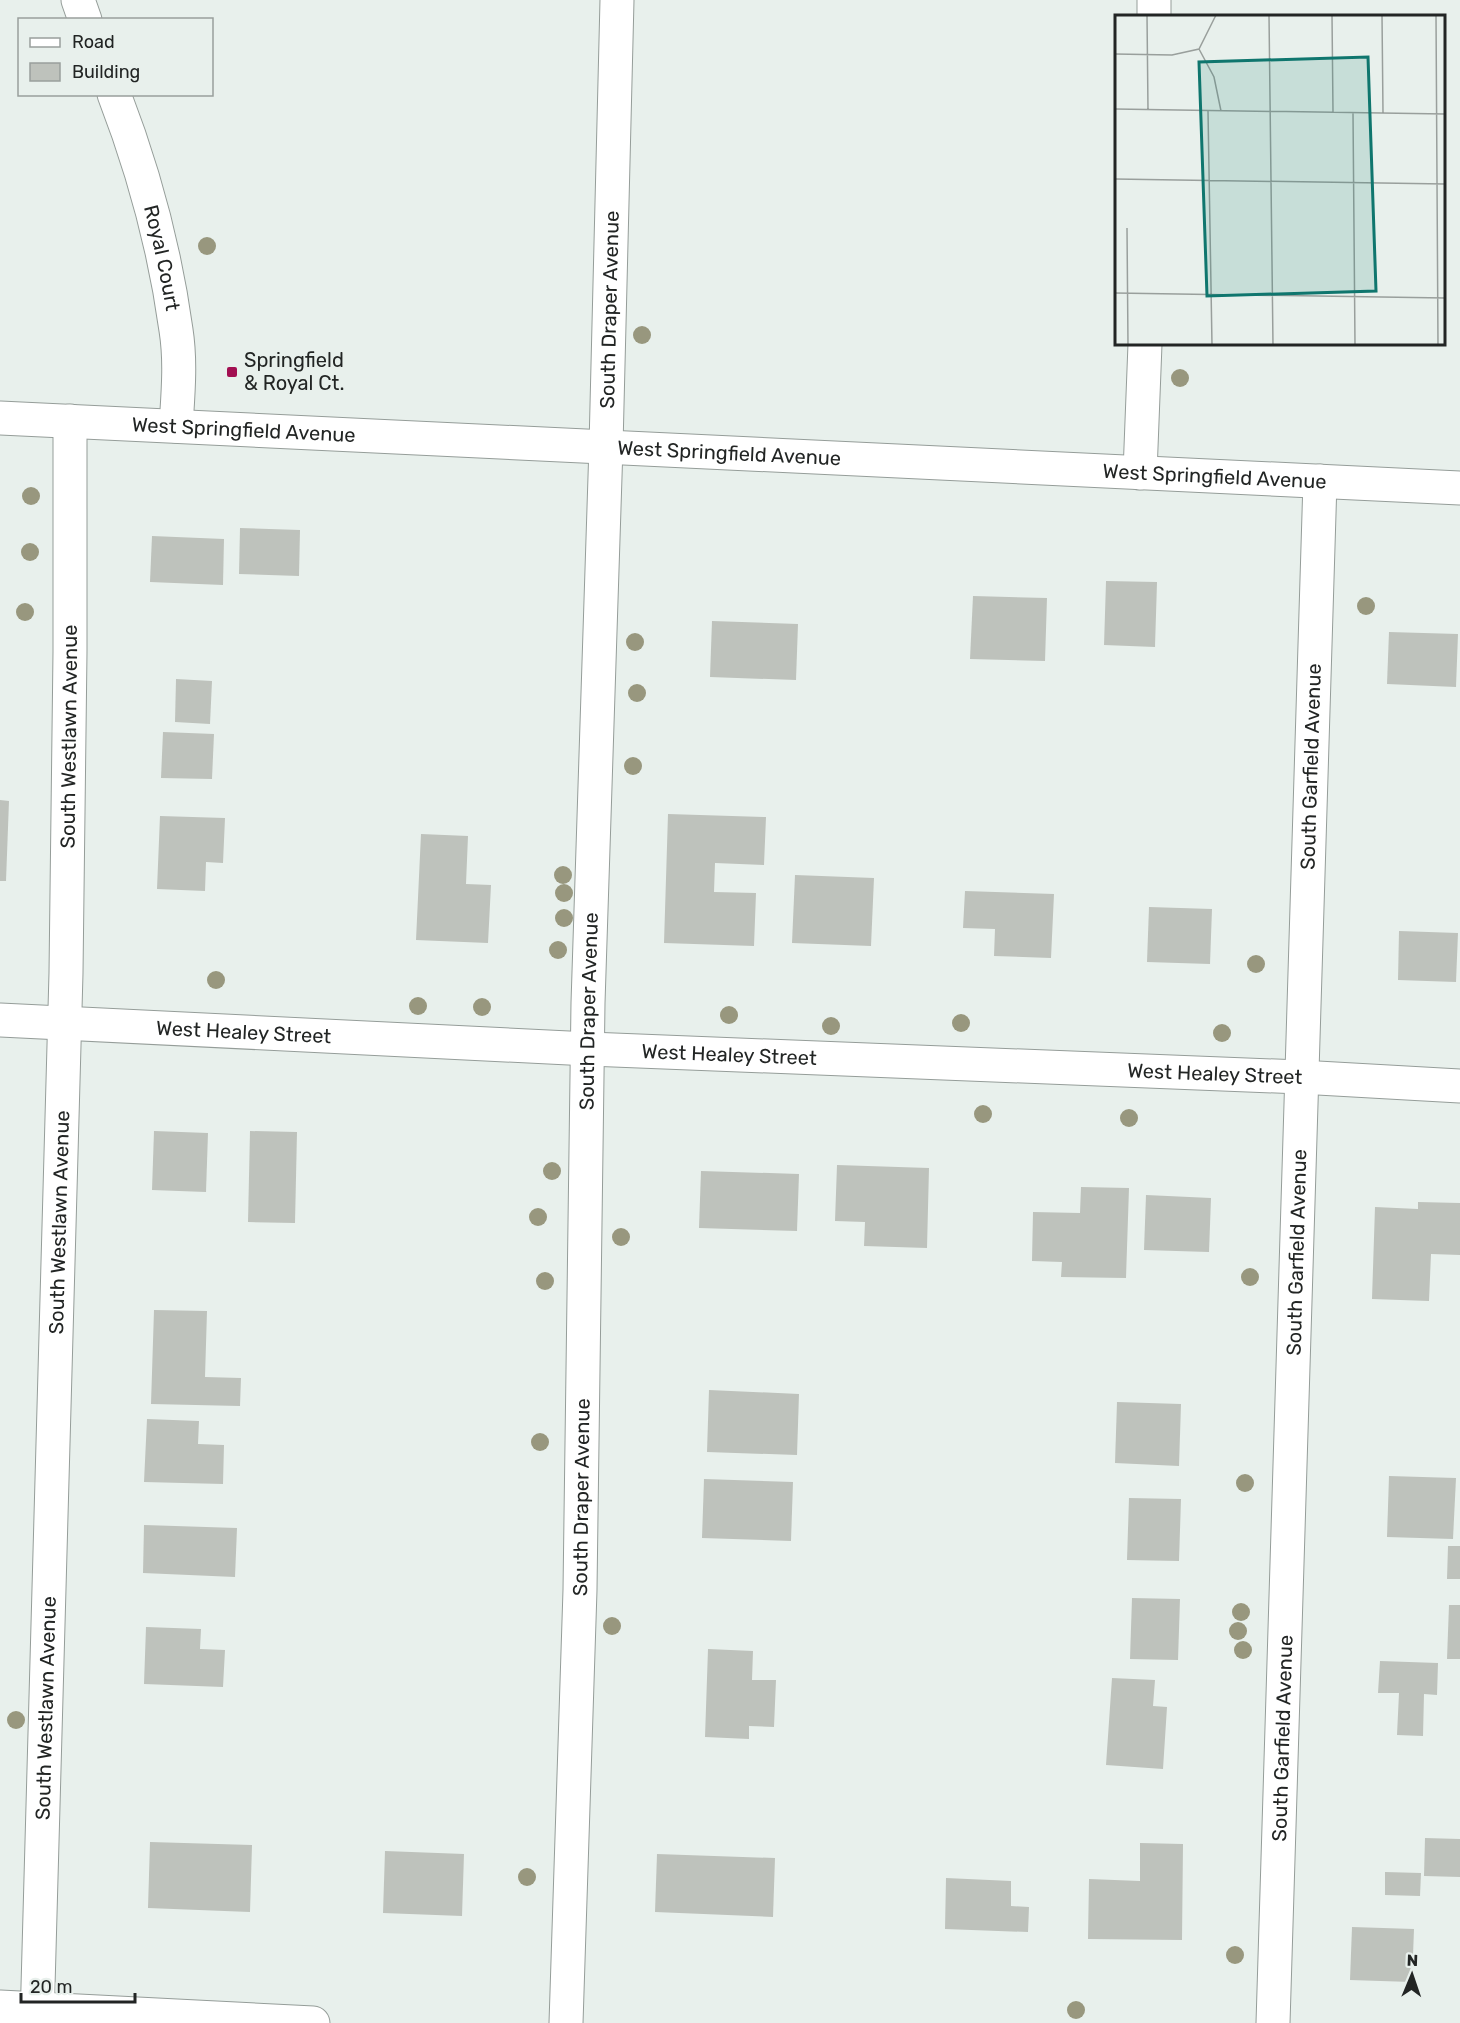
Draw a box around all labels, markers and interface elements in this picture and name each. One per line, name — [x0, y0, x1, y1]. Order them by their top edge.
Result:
inset map — [1115, 15, 1445, 345]
legend — [18, 18, 213, 96]
text: Road — [72, 31, 115, 53]
text: Building — [72, 61, 140, 83]
street label: Royal Court — [139, 202, 185, 313]
street label: South Draper Avenue — [595, 210, 624, 409]
place label: Springfield & Royal Ct. — [244, 348, 344, 395]
marker: Springfield & Royal Ct. — [225, 365, 239, 379]
street label: West Springfield Avenue — [131, 412, 356, 447]
street label: West Springfield Avenue — [617, 436, 842, 470]
street label: West Springfield Avenue — [1102, 459, 1327, 494]
street label: South Westlawn Avenue — [56, 624, 82, 849]
street label: South Garfield Avenue — [1295, 663, 1326, 870]
street label: South Draper Avenue — [575, 912, 603, 1110]
street label: West Healey Street — [156, 1016, 332, 1048]
street label: West Healey Street — [641, 1039, 817, 1070]
street label: West Healey Street — [1127, 1058, 1303, 1089]
street label: South Westlawn Avenue — [44, 1110, 74, 1335]
street label: South Garfield Avenue — [1282, 1149, 1311, 1356]
street label: South Draper Avenue — [568, 1398, 595, 1596]
street label: South Westlawn Avenue — [31, 1596, 61, 1820]
street label: South Garfield Avenue — [1267, 1635, 1297, 1842]
north arrow — [1382, 1945, 1442, 2005]
text: N — [1406, 1951, 1419, 1970]
scale bar — [21, 1966, 135, 2004]
text: 20 m — [30, 1976, 72, 1998]

